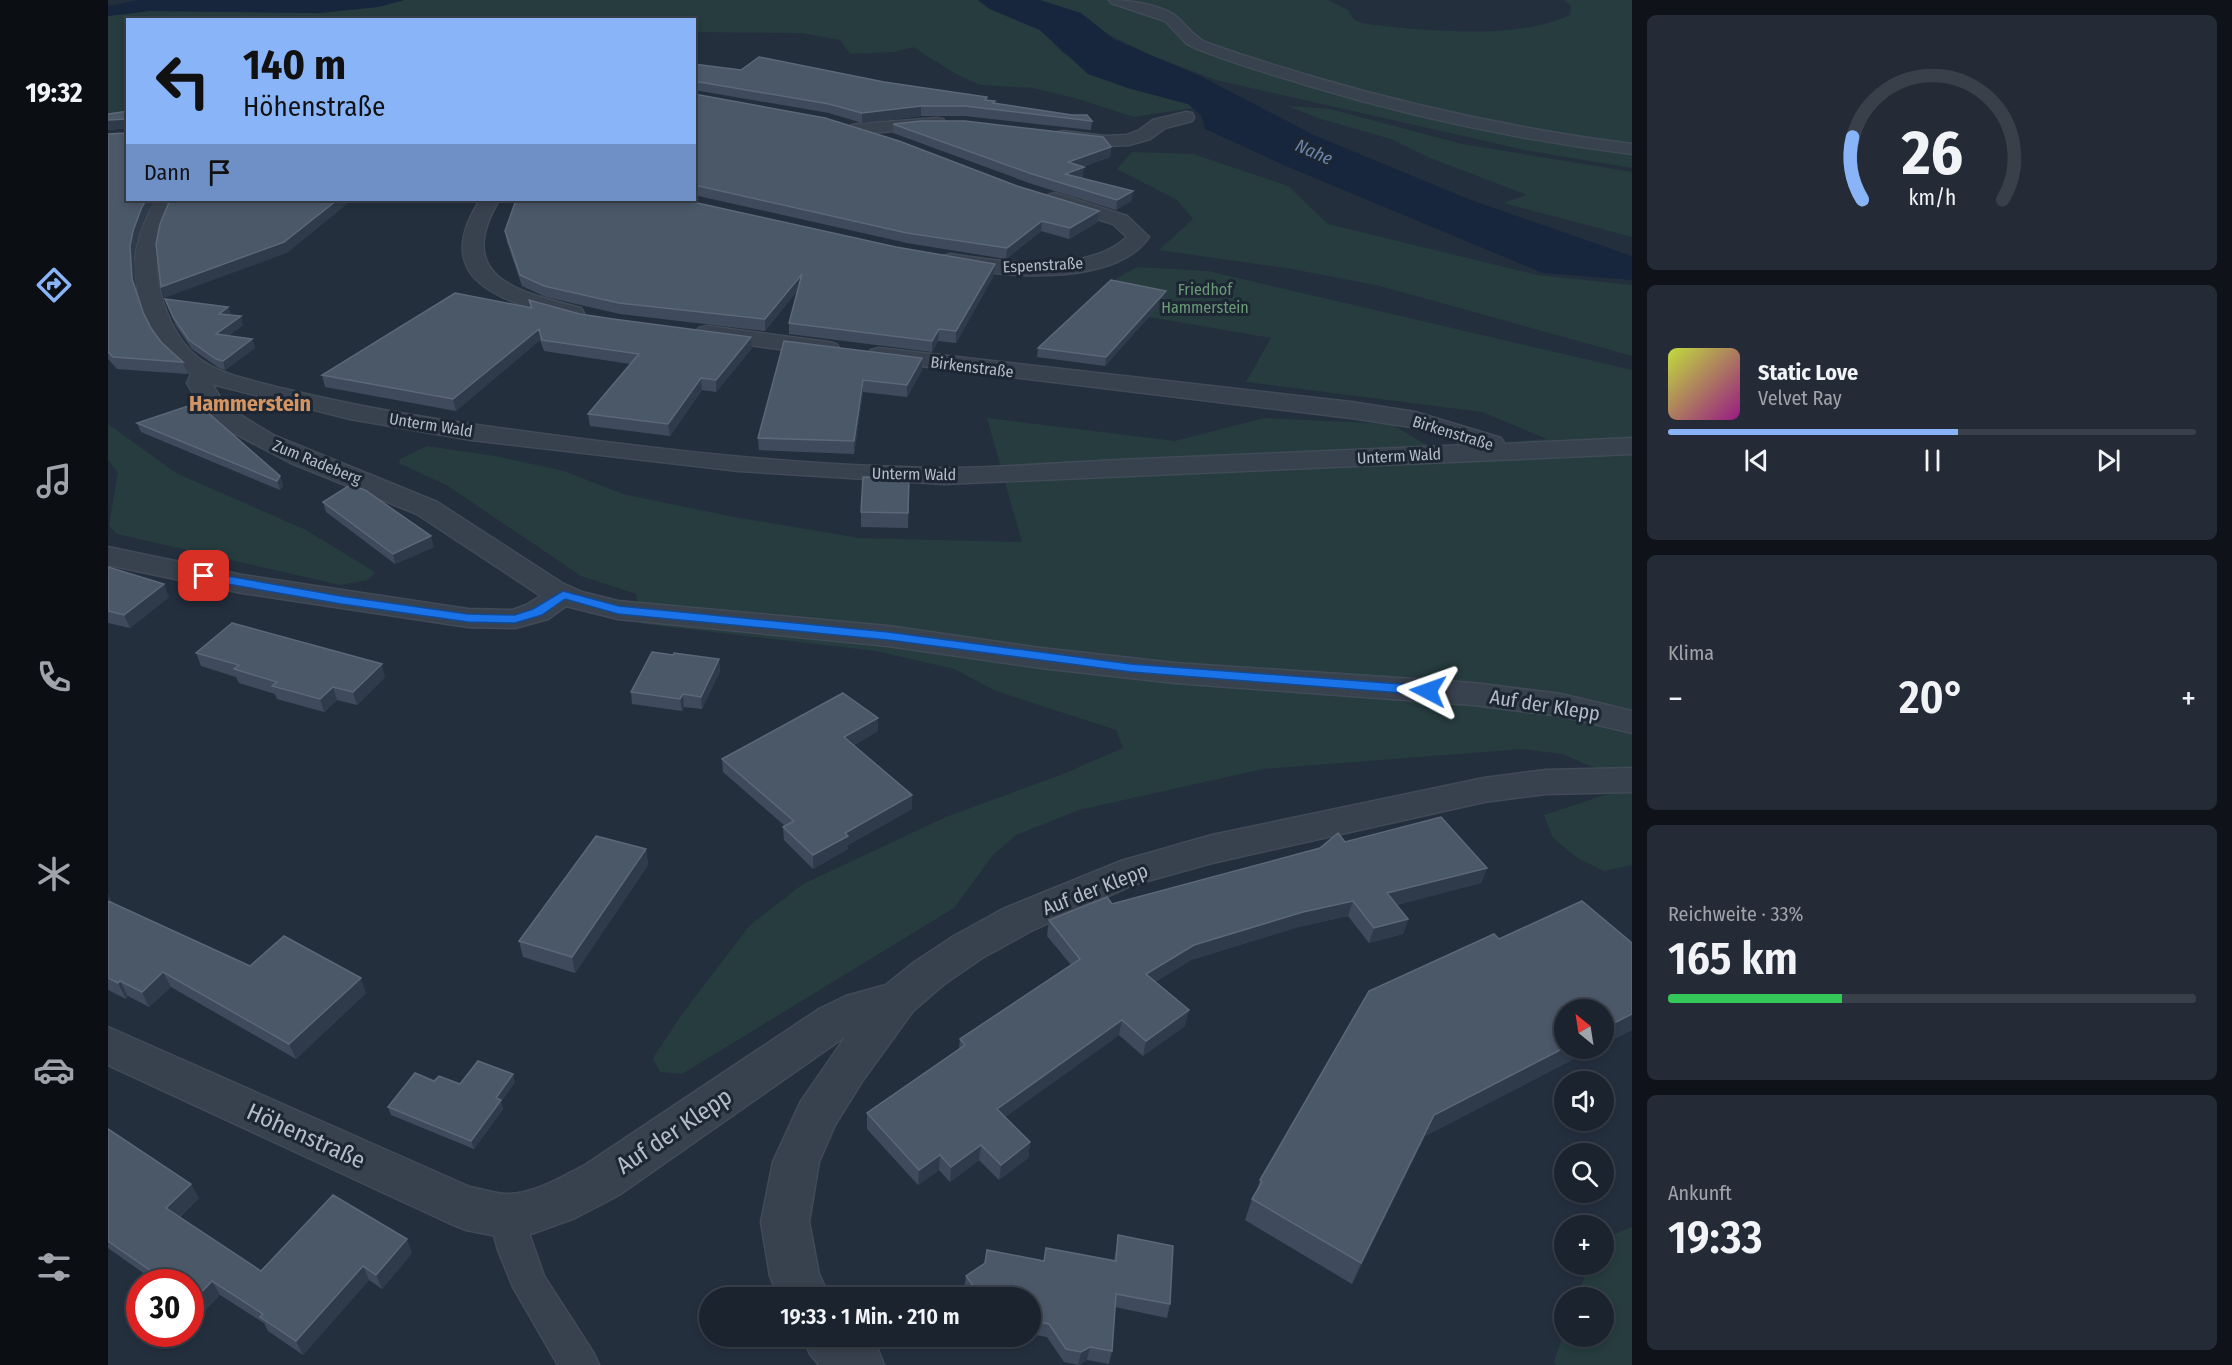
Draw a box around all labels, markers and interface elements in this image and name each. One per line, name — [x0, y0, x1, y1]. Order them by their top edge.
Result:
text: 140 m — [243, 40, 346, 90]
icon: left — [144, 42, 222, 120]
text: 19:32 — [25, 77, 83, 109]
text: Höhenstraße — [243, 91, 385, 123]
text: 26 — [1900, 116, 1963, 191]
water label: Nahe — [1292, 134, 1336, 170]
icon: arrive — [203, 156, 236, 189]
text: Dann — [144, 159, 191, 186]
text: km/h — [1908, 185, 1956, 211]
street label: Espenstraße — [1002, 253, 1084, 277]
icon: directions — [33, 264, 75, 306]
park label: Friedhof Hammerstein — [1161, 280, 1249, 317]
street label: Birkenstraße — [929, 352, 1015, 382]
text: Static Love — [1758, 359, 1858, 386]
text: Velvet Ray — [1758, 386, 1842, 410]
district label: Hammerstein — [189, 390, 311, 417]
street label: Unterm Wald — [388, 409, 474, 441]
street label: Birkenstraße — [1410, 412, 1496, 454]
street label: Zum Radeberg — [270, 436, 365, 489]
street label: Unterm Wald — [1356, 444, 1442, 468]
icon: previous — [1740, 444, 1773, 477]
icon: pause — [1916, 444, 1949, 477]
icon: next — [2092, 444, 2125, 477]
icon: music — [33, 460, 75, 502]
street label: Unterm Wald — [872, 464, 956, 484]
pin — [178, 550, 229, 601]
icon: arrive — [187, 559, 220, 592]
text: Klima — [1668, 641, 1714, 665]
icon: phone — [33, 656, 75, 698]
position arrow — [1396, 659, 1460, 723]
text: 20° — [1899, 671, 1965, 725]
text: − — [1668, 679, 1683, 719]
text: + — [2181, 679, 2196, 719]
street label: Auf der Klepp — [1488, 684, 1602, 726]
icon: climate — [33, 853, 75, 895]
street label: Auf der Klepp — [1039, 858, 1151, 920]
text: Reichweite · 33% — [1668, 902, 1803, 926]
text: 165 km — [1668, 932, 1798, 986]
north arrow — [1554, 999, 1614, 1059]
map controls — [1554, 999, 1614, 1347]
icon: car — [33, 1049, 75, 1091]
button: sound — [1554, 1071, 1614, 1131]
street label: Auf der Klepp — [611, 1082, 737, 1180]
street label: Höhenstraße — [243, 1097, 369, 1175]
button: search — [1554, 1143, 1614, 1203]
text: Ankunft — [1668, 1181, 1732, 1205]
text: 19:33 — [1668, 1211, 1763, 1265]
button: + — [1554, 1215, 1614, 1275]
icon: filters — [33, 1246, 75, 1288]
speed limit sign: 30 — [126, 1269, 204, 1347]
button: − — [1554, 1287, 1614, 1347]
text: 19:33 · 1 Min. · 210 m — [780, 1303, 960, 1330]

